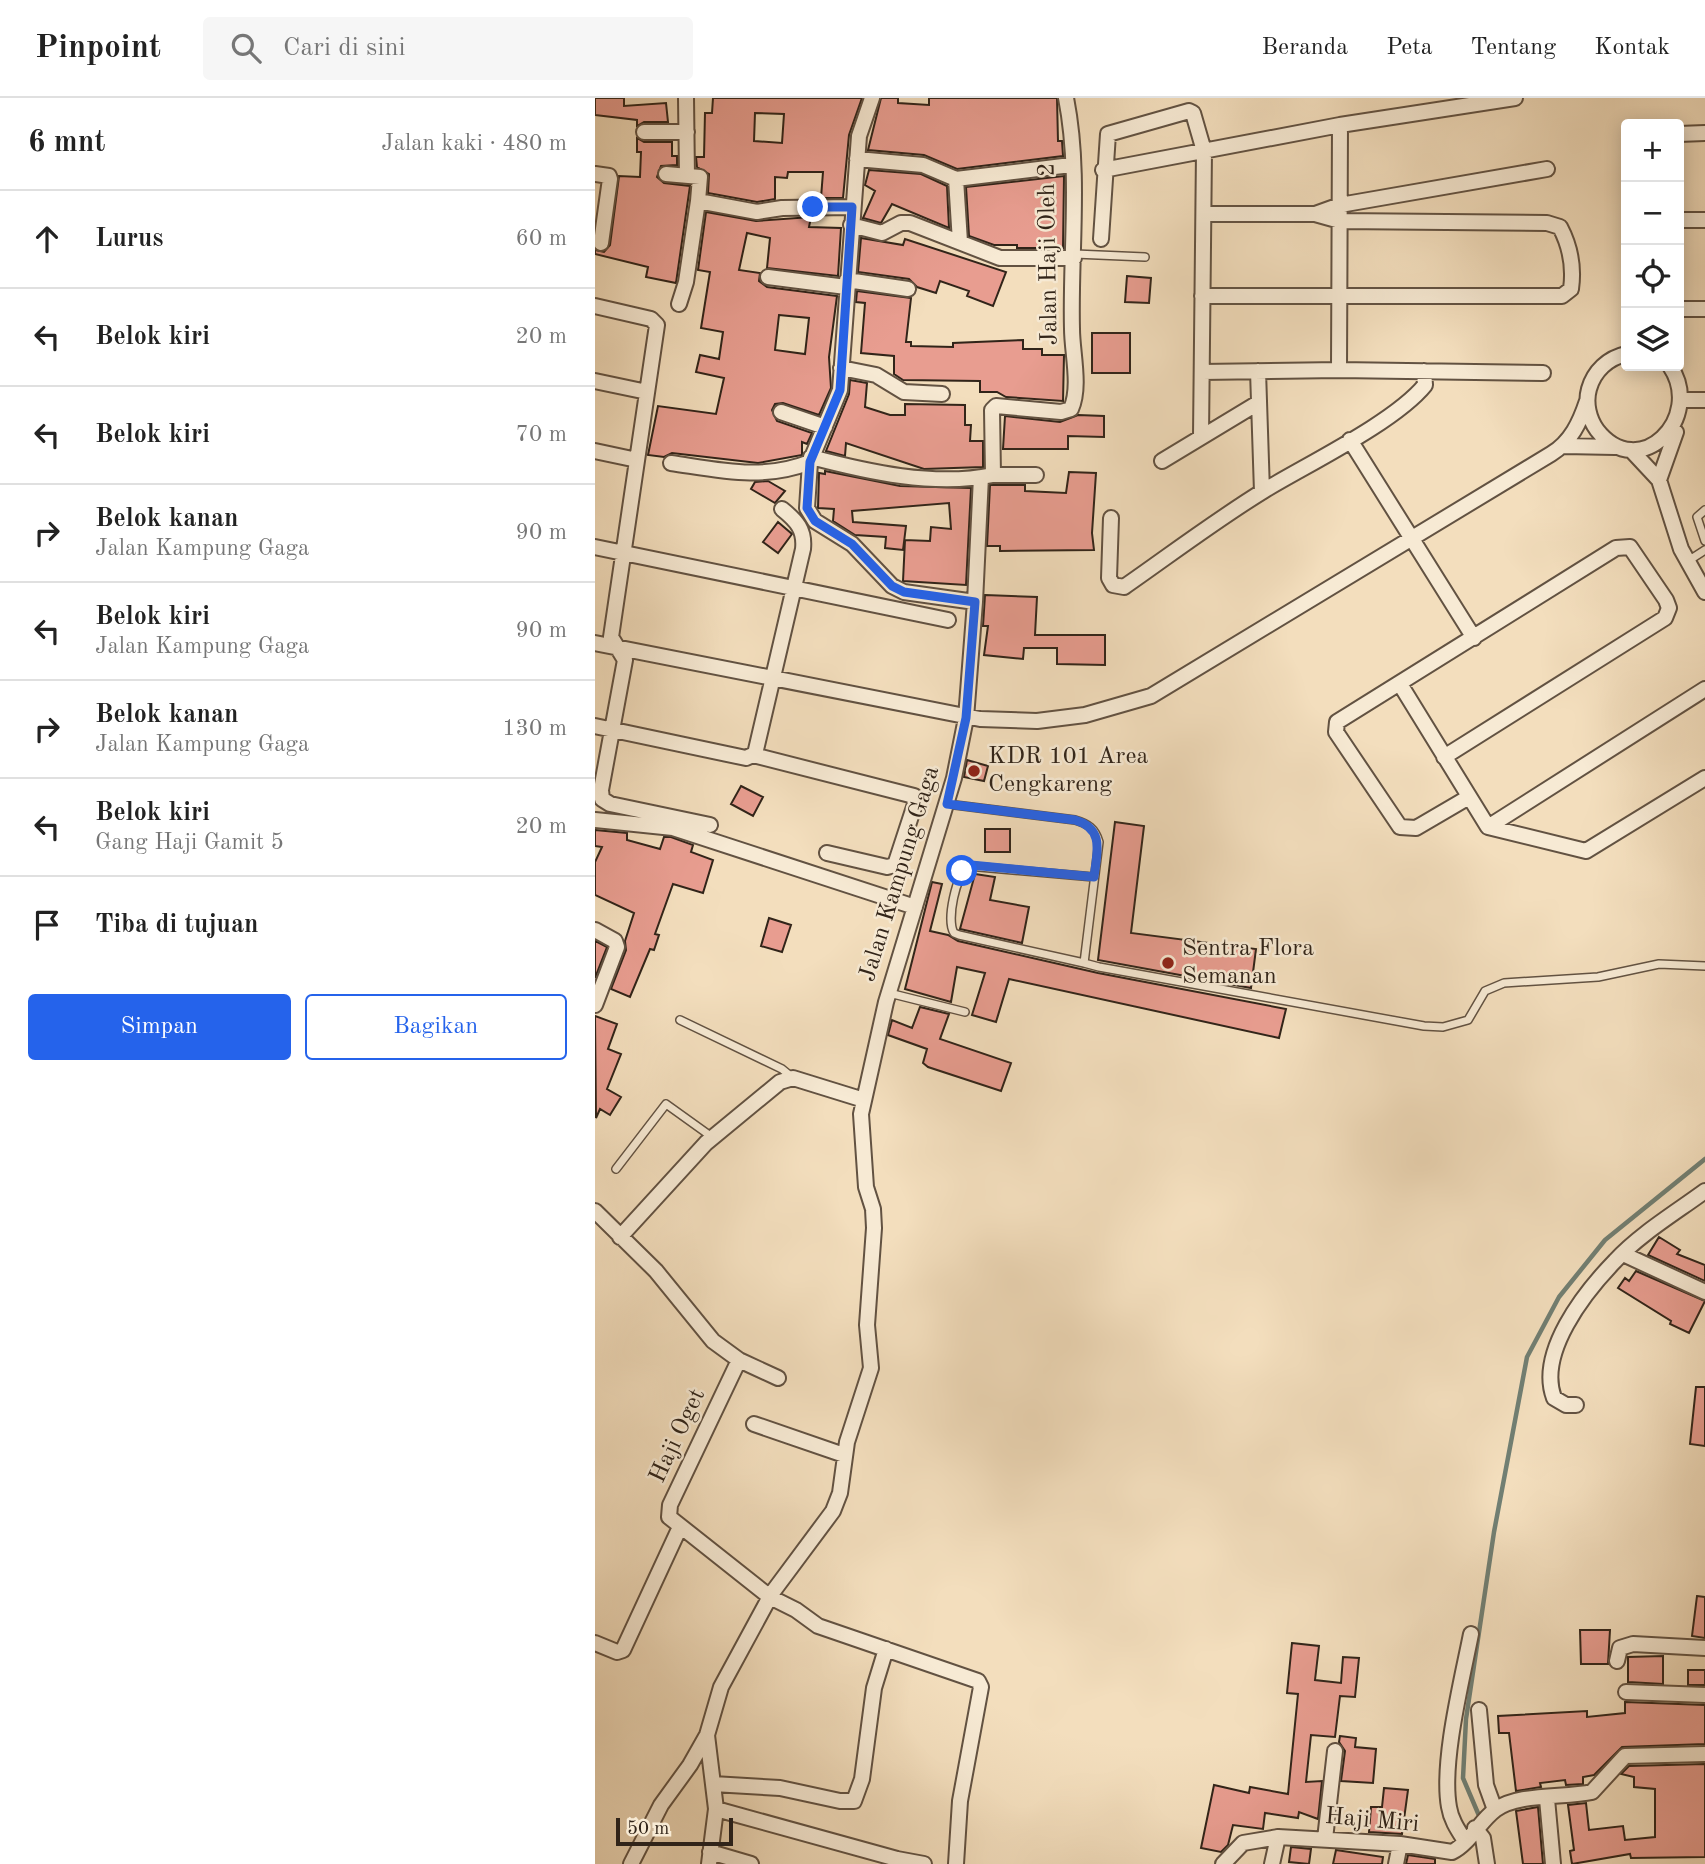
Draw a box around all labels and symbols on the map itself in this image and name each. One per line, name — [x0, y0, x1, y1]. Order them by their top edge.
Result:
street label: Jalan Haji Oleh 2 — [1035, 163, 1063, 345]
route end — [797, 191, 828, 222]
place label: KDR 101 Area Cengkareng — [988, 745, 1148, 797]
street label: Jalan Kampung Gaga — [856, 763, 944, 984]
marker: KDR 101 Area Cengkareng — [966, 763, 982, 779]
route start — [946, 855, 977, 886]
place label: Sentra Flora Semanan — [1182, 937, 1314, 989]
marker: Sentra Flora Semanan — [1160, 955, 1176, 971]
street label: Haji Oget — [646, 1385, 710, 1487]
street label: Haji Miri — [1324, 1805, 1420, 1837]
scale bar — [616, 1815, 733, 1847]

